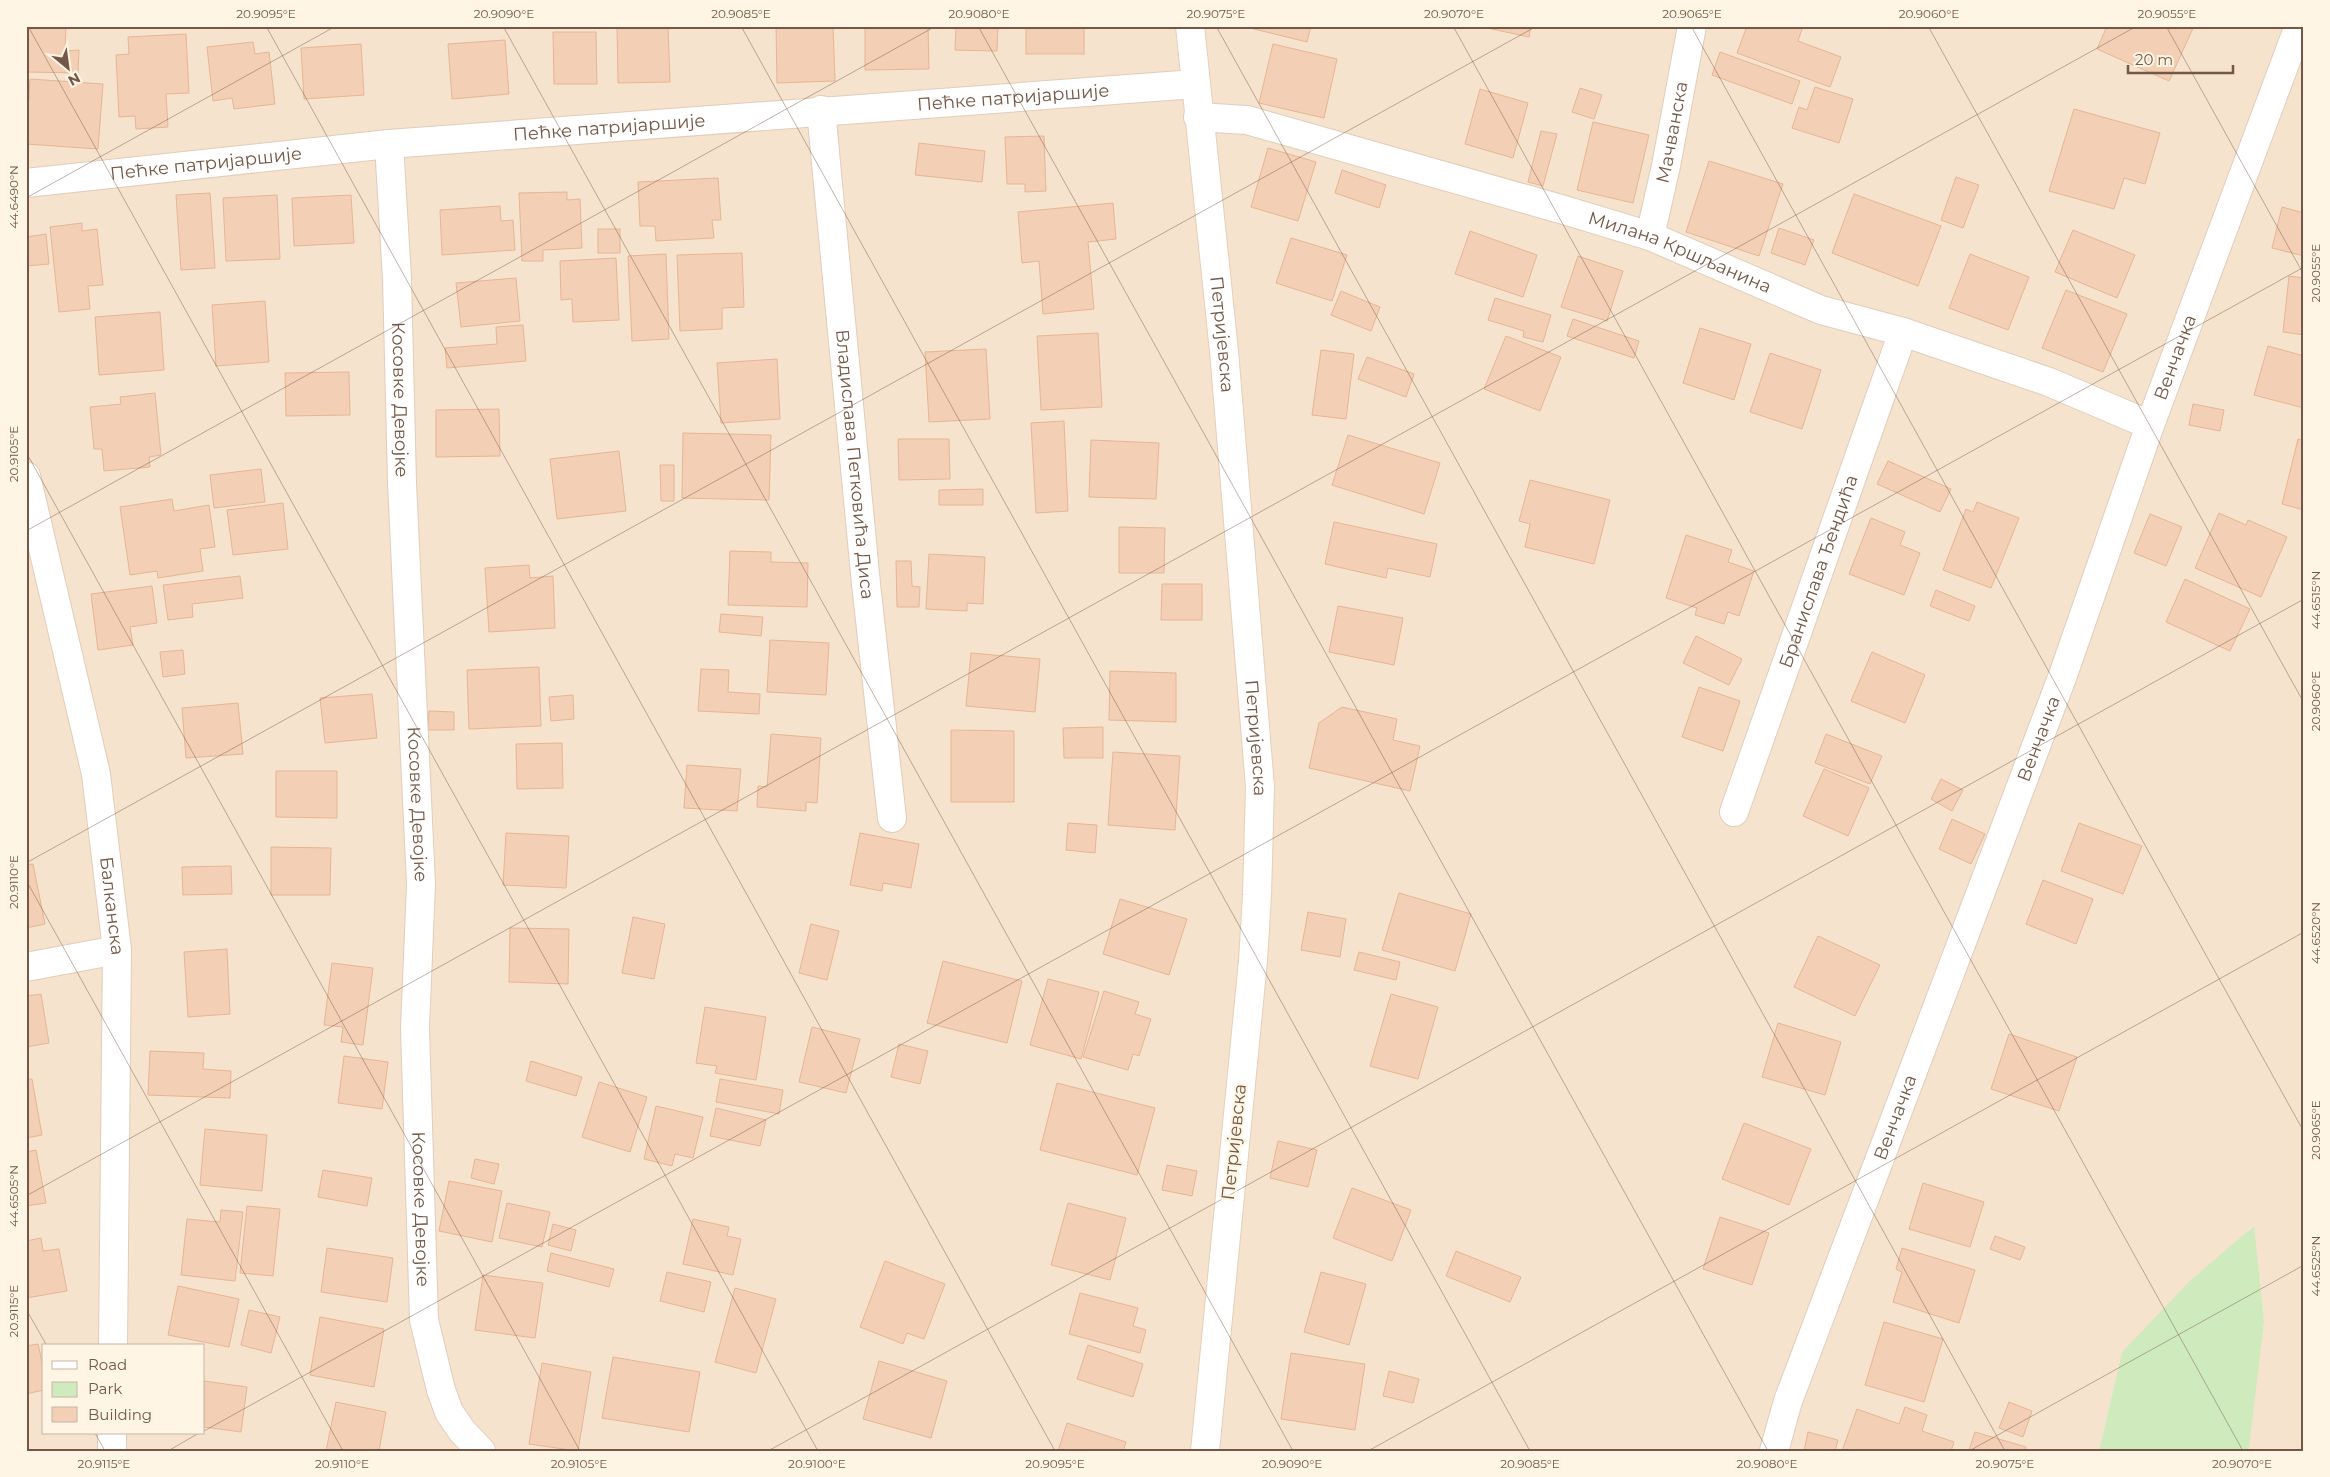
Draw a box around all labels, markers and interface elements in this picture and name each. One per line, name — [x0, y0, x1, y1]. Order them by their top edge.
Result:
text: 20.9095°E — [236, 6, 296, 21]
text: 20.9090°E — [474, 6, 534, 21]
text: 20.9085°E — [711, 6, 771, 21]
text: 20.9080°E — [948, 6, 1010, 21]
text: 20.9075°E — [1187, 6, 1245, 21]
text: 20.9070°E — [1424, 6, 1484, 21]
text: 20.9065°E — [1662, 6, 1722, 21]
text: 20.9060°E — [1899, 6, 1959, 21]
text: 20.9055°E — [2138, 6, 2196, 21]
north arrow — [42, 42, 92, 92]
scale bar — [2128, 42, 2232, 74]
text: 20 m — [2135, 50, 2173, 69]
text: N — [65, 69, 84, 90]
street label: Пећке патријаршије — [916, 79, 1110, 116]
street label: Мачванска — [1651, 80, 1692, 185]
street label: Пећке патријаршије — [512, 109, 706, 146]
street label: Пећке патријаршије — [109, 142, 303, 185]
text: 44.6490°N — [6, 165, 21, 229]
street label: Милана Кршљанина — [1586, 207, 1775, 298]
text: 20.9055°E — [2308, 244, 2323, 302]
street label: Петријевска — [1205, 275, 1238, 393]
street label: Венчачка — [2149, 312, 2201, 403]
street label: Косовке Девојке — [387, 322, 413, 478]
street label: Владислава Петковића Диса — [831, 328, 879, 600]
text: 20.9105°E — [6, 426, 21, 482]
street label: Бранислава Ђендића — [1775, 472, 1863, 671]
text: 44.6515°N — [2308, 571, 2323, 629]
text: 20.9060°E — [2308, 671, 2323, 731]
street label: Петријевска — [1240, 679, 1271, 796]
street label: Венчачка — [2013, 693, 2065, 785]
street label: Косовке Девојке — [403, 726, 432, 883]
text: 20.9110°E — [6, 855, 21, 909]
street label: Балканска — [95, 856, 129, 956]
text: 44.6520°N — [2308, 902, 2323, 964]
street label: Венчачка — [1869, 1072, 1922, 1163]
street label: Петријевска — [1217, 1083, 1251, 1201]
text: 20.9065°E — [2308, 1100, 2323, 1160]
street label: Косовке Девојке — [407, 1131, 434, 1287]
text: 44.6505°N — [6, 1165, 21, 1227]
text: 44.6525°N — [2308, 1236, 2323, 1296]
text: 20.9115°E — [6, 1285, 21, 1337]
legend — [42, 1344, 205, 1434]
text: Road — [88, 1355, 127, 1374]
text: Park — [88, 1379, 122, 1398]
text: Building — [88, 1405, 152, 1424]
text: 20.9115°E — [78, 1456, 130, 1471]
text: 20.9110°E — [315, 1456, 369, 1471]
text: 20.9105°E — [551, 1456, 607, 1471]
text: 20.9100°E — [788, 1456, 846, 1471]
text: 20.9095°E — [1025, 1456, 1085, 1471]
text: 20.9090°E — [1262, 1456, 1322, 1471]
text: 20.9085°E — [1500, 1456, 1560, 1471]
text: 20.9080°E — [1736, 1456, 1798, 1471]
text: 20.9075°E — [1976, 1456, 2034, 1471]
text: 20.9070°E — [2212, 1456, 2272, 1471]

